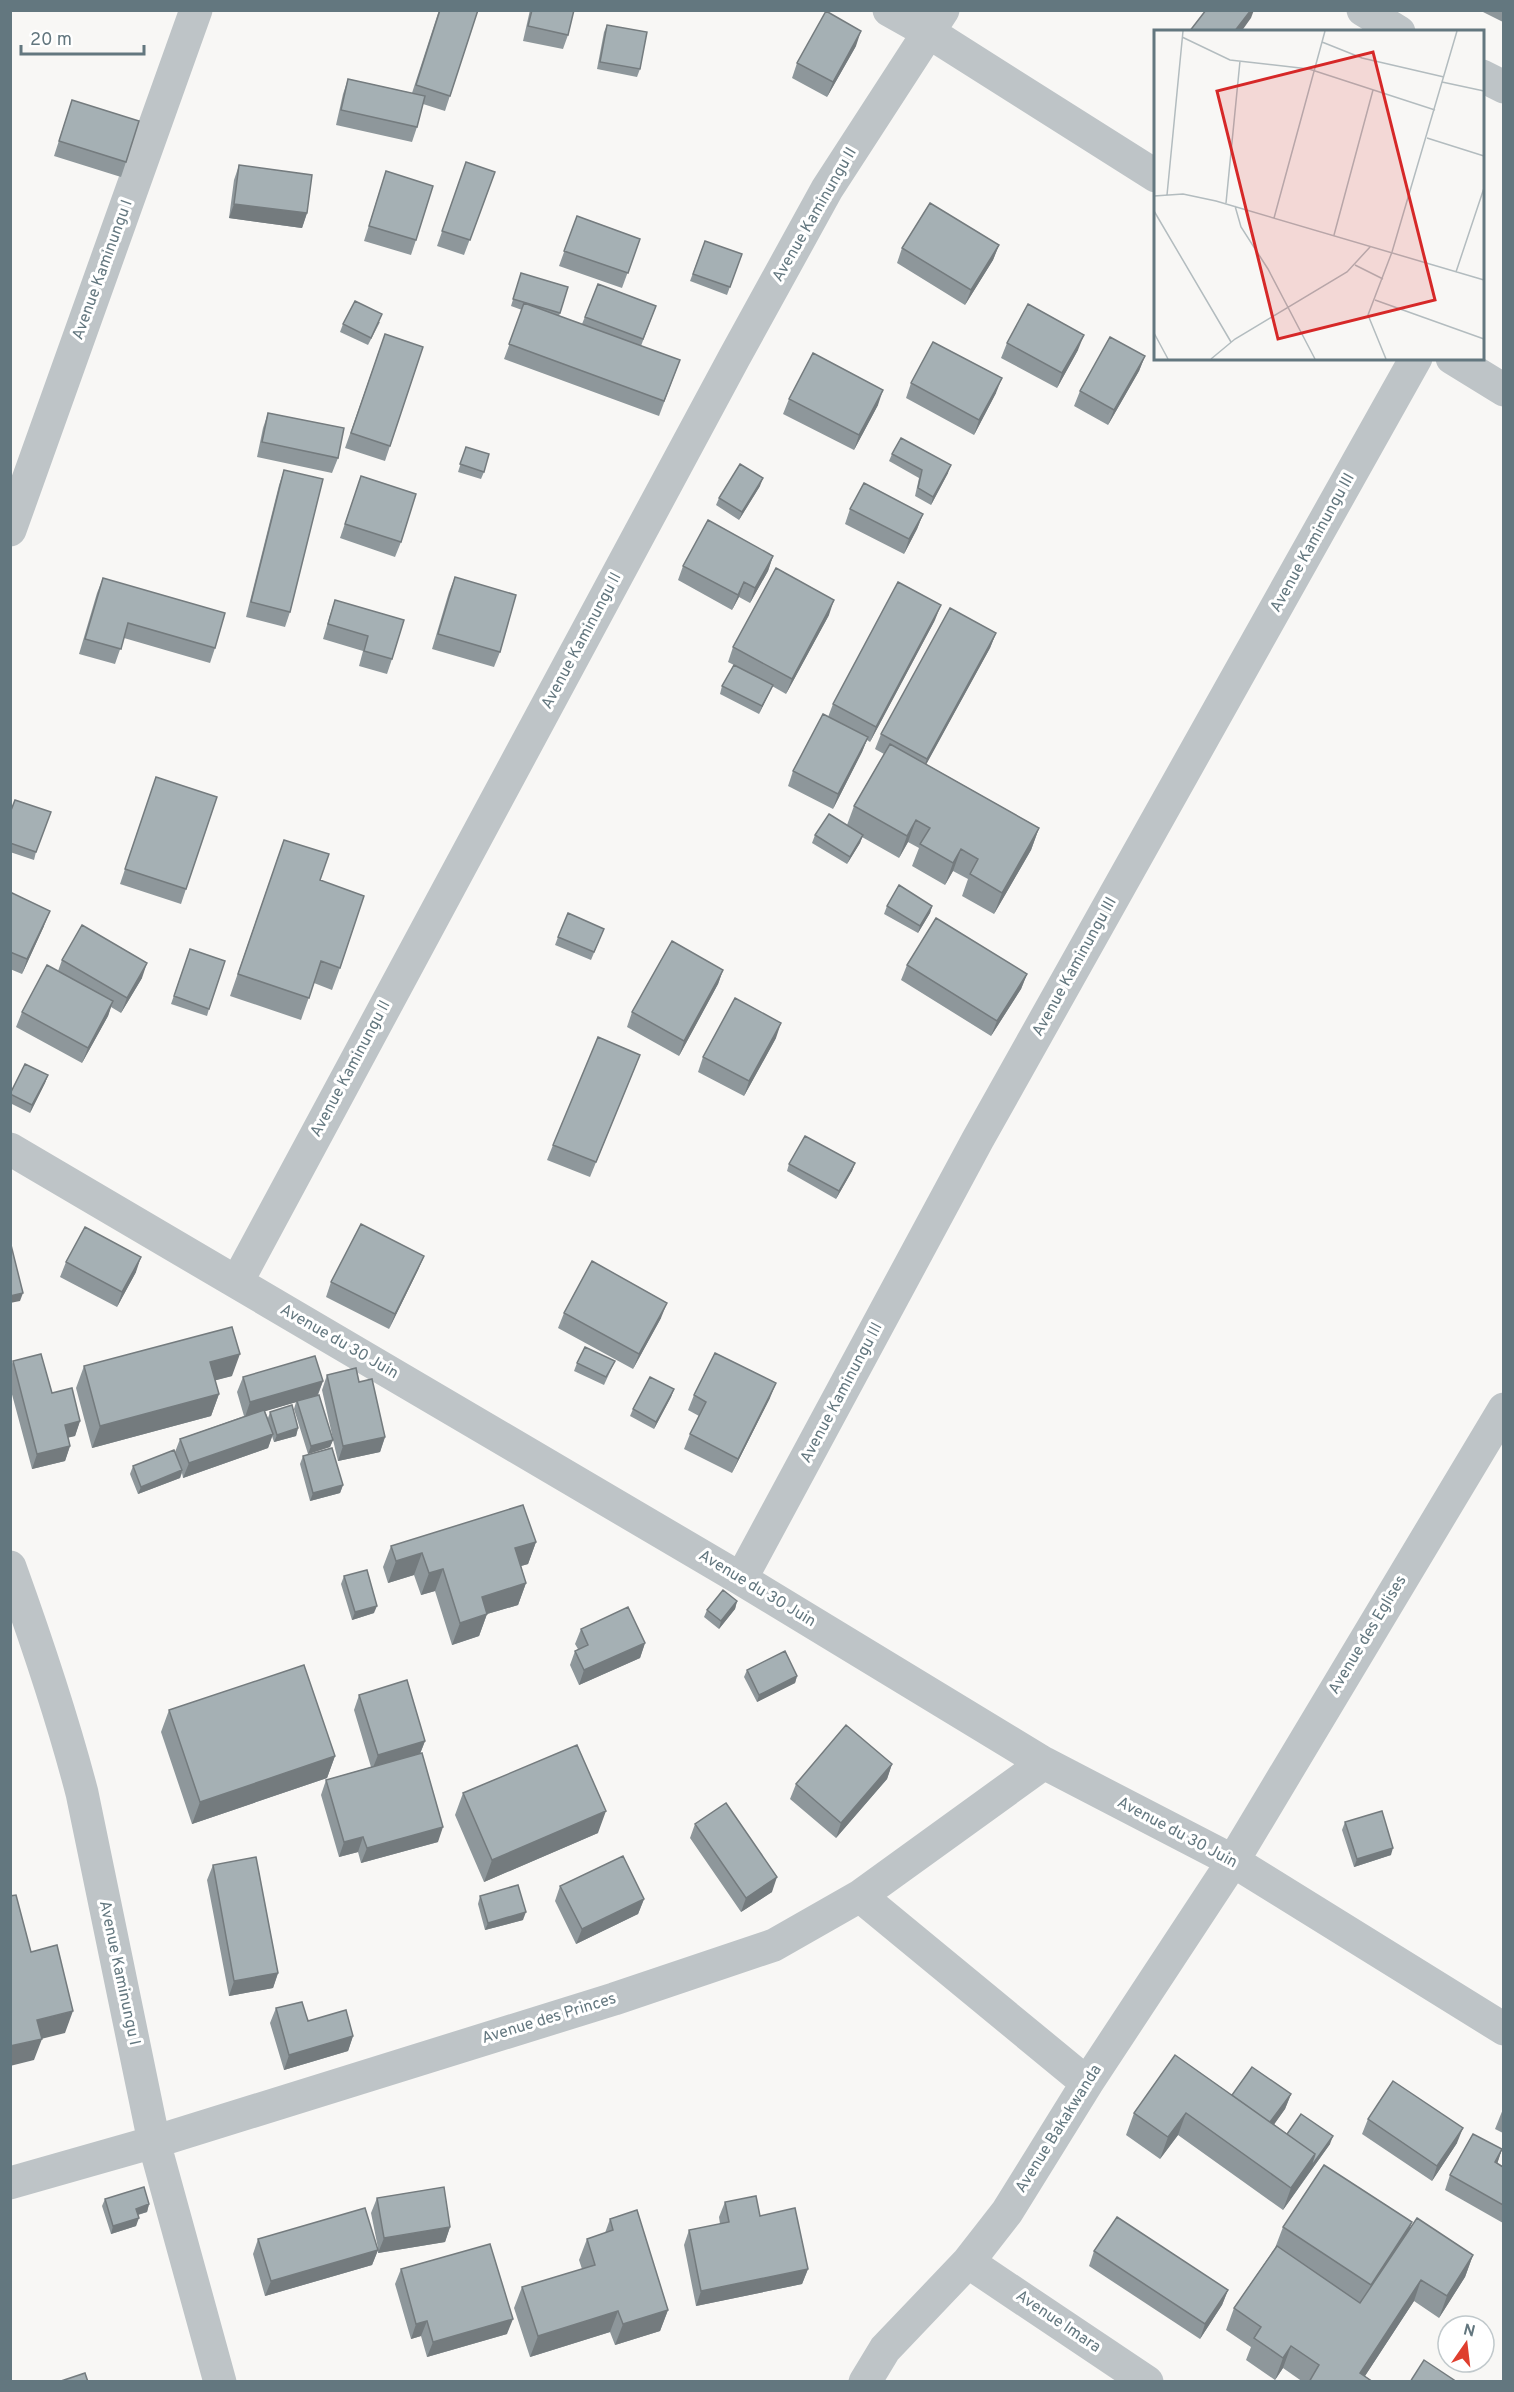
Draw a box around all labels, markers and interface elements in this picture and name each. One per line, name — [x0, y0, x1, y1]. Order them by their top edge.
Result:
scale bar — [21, 18, 144, 56]
text: 20 m — [30, 29, 72, 52]
inset map — [1154, 30, 1484, 360]
street label: Avenue Kaminungu II — [768, 144, 862, 286]
street label: Avenue Kaminungu I — [68, 197, 138, 343]
street label: Avenue Kaminungu III — [1266, 470, 1360, 616]
street label: Avenue Kaminungu II — [538, 569, 626, 713]
street label: Avenue Kaminungu III — [1028, 894, 1122, 1040]
street label: Avenue Kaminungu II — [307, 997, 395, 1141]
street label: Avenue du 30 Juin — [276, 1300, 402, 1384]
street label: Avenue Kaminungu III — [796, 1319, 888, 1467]
street label: Avenue du 30 Juin — [695, 1546, 819, 1632]
street label: Avenue des Eglises — [1325, 1572, 1411, 1698]
street label: Avenue du 30 Juin — [1113, 1793, 1241, 1873]
street label: Avenue Kaminungu I — [94, 1899, 144, 2047]
street label: Avenue des Princes — [479, 1989, 619, 2049]
street label: Avenue Bakakwanda — [1011, 2061, 1107, 2197]
street label: Avenue Imara — [1012, 2286, 1104, 2358]
north arrow — [1436, 2314, 1496, 2374]
text: N — [1461, 2320, 1477, 2342]

